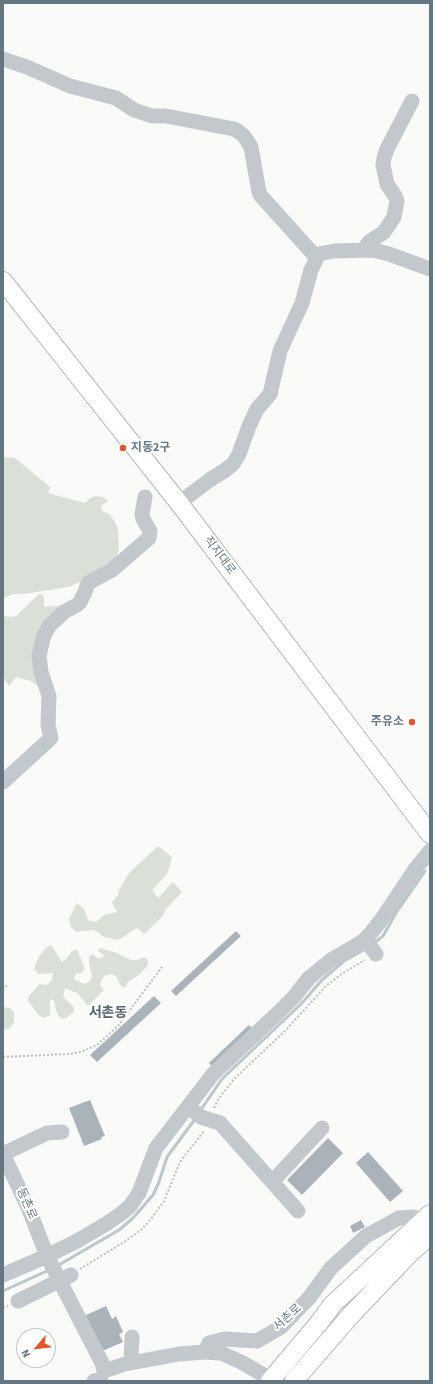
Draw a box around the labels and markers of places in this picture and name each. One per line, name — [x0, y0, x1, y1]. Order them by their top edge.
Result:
place label: 지동2구 — [131, 441, 170, 455]
marker: 지동2구 — [118, 443, 128, 453]
place label: 주유소 — [371, 715, 404, 729]
marker: 주유소 — [407, 717, 417, 727]

